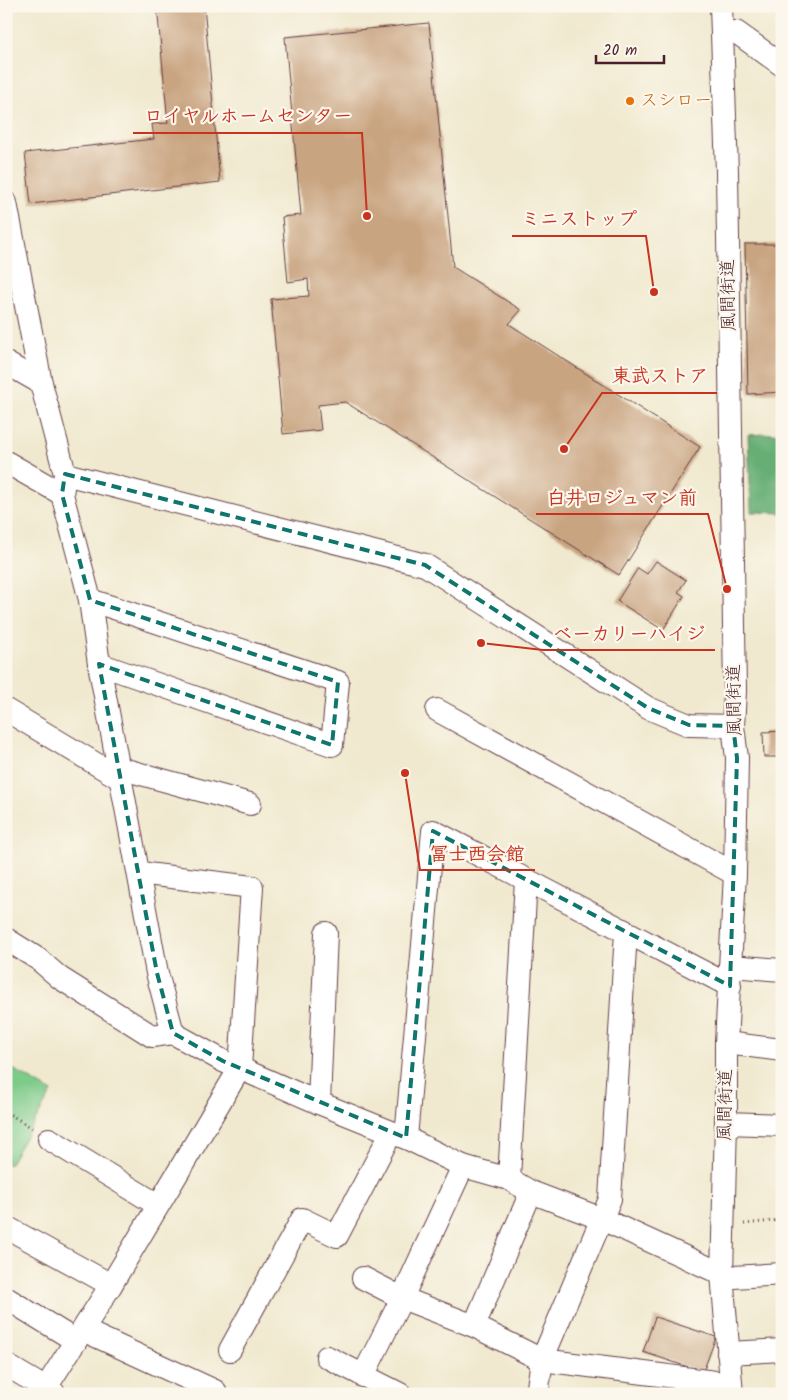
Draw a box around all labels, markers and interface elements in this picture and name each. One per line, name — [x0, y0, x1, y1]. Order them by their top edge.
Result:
scale bar — [596, 32, 663, 64]
text: 20 m — [603, 39, 637, 63]
place label: スシロー — [640, 87, 712, 116]
marker: スシロー — [624, 95, 636, 107]
callout: ロイヤルホームセンター — [133, 99, 362, 133]
text: ロイヤルホームセンター — [144, 102, 352, 132]
callout: ミニストップ — [512, 202, 646, 236]
text: ミニストップ — [521, 205, 637, 235]
street label: 風間街道 — [714, 259, 744, 331]
callout: 東武ストア — [602, 359, 717, 393]
text: 東武ストア — [612, 362, 708, 392]
callout: 白井ロジュマン前 — [536, 480, 708, 514]
text: 白井ロジュマン前 — [547, 484, 697, 514]
callout: ベーカリーハイジ — [543, 616, 715, 650]
text: ベーカリーハイジ — [553, 620, 705, 650]
street label: 風間街道 — [720, 664, 750, 736]
callout: 冨士西会館 — [420, 836, 535, 870]
text: 冨士西会館 — [429, 840, 525, 870]
street label: 風間街道 — [711, 1069, 741, 1141]

